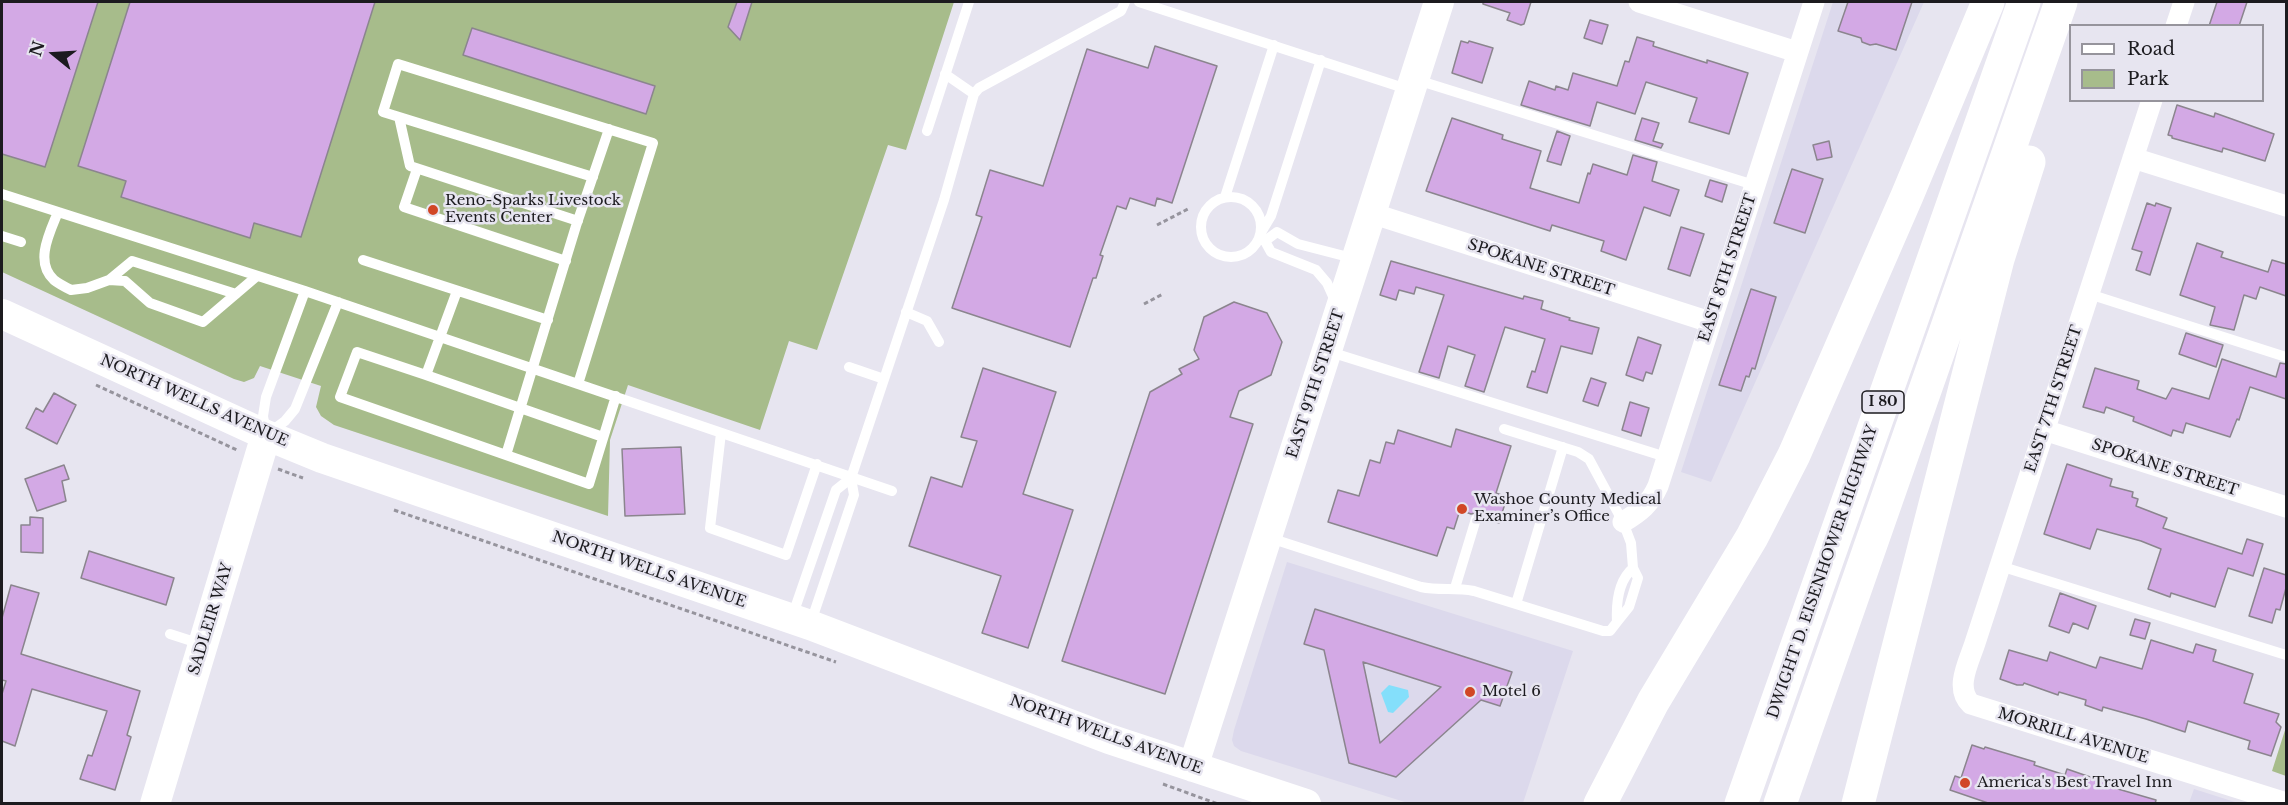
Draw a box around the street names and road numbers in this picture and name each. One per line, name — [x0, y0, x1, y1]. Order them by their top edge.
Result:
street label: EAST 8TH STREET — [1695, 192, 1761, 344]
street label: SPOKANE STREET — [1465, 236, 1617, 300]
street label: EAST 9TH STREET — [1283, 307, 1349, 461]
street label: EAST 7TH STREET — [2022, 323, 2086, 475]
street label: NORTH WELLS AVENUE — [97, 351, 291, 451]
road number: I 80 — [1862, 391, 1904, 413]
street label: DWIGHT D. EISENHOWER HIGHWAY — [1764, 423, 1882, 721]
street label: SPOKANE STREET — [2089, 436, 2241, 500]
street label: NORTH WELLS AVENUE — [550, 528, 748, 612]
street label: SADLEIR WAY — [185, 561, 237, 677]
street label: NORTH WELLS AVENUE — [1007, 692, 1205, 778]
street label: MORRILL AVENUE — [1996, 705, 2150, 767]

